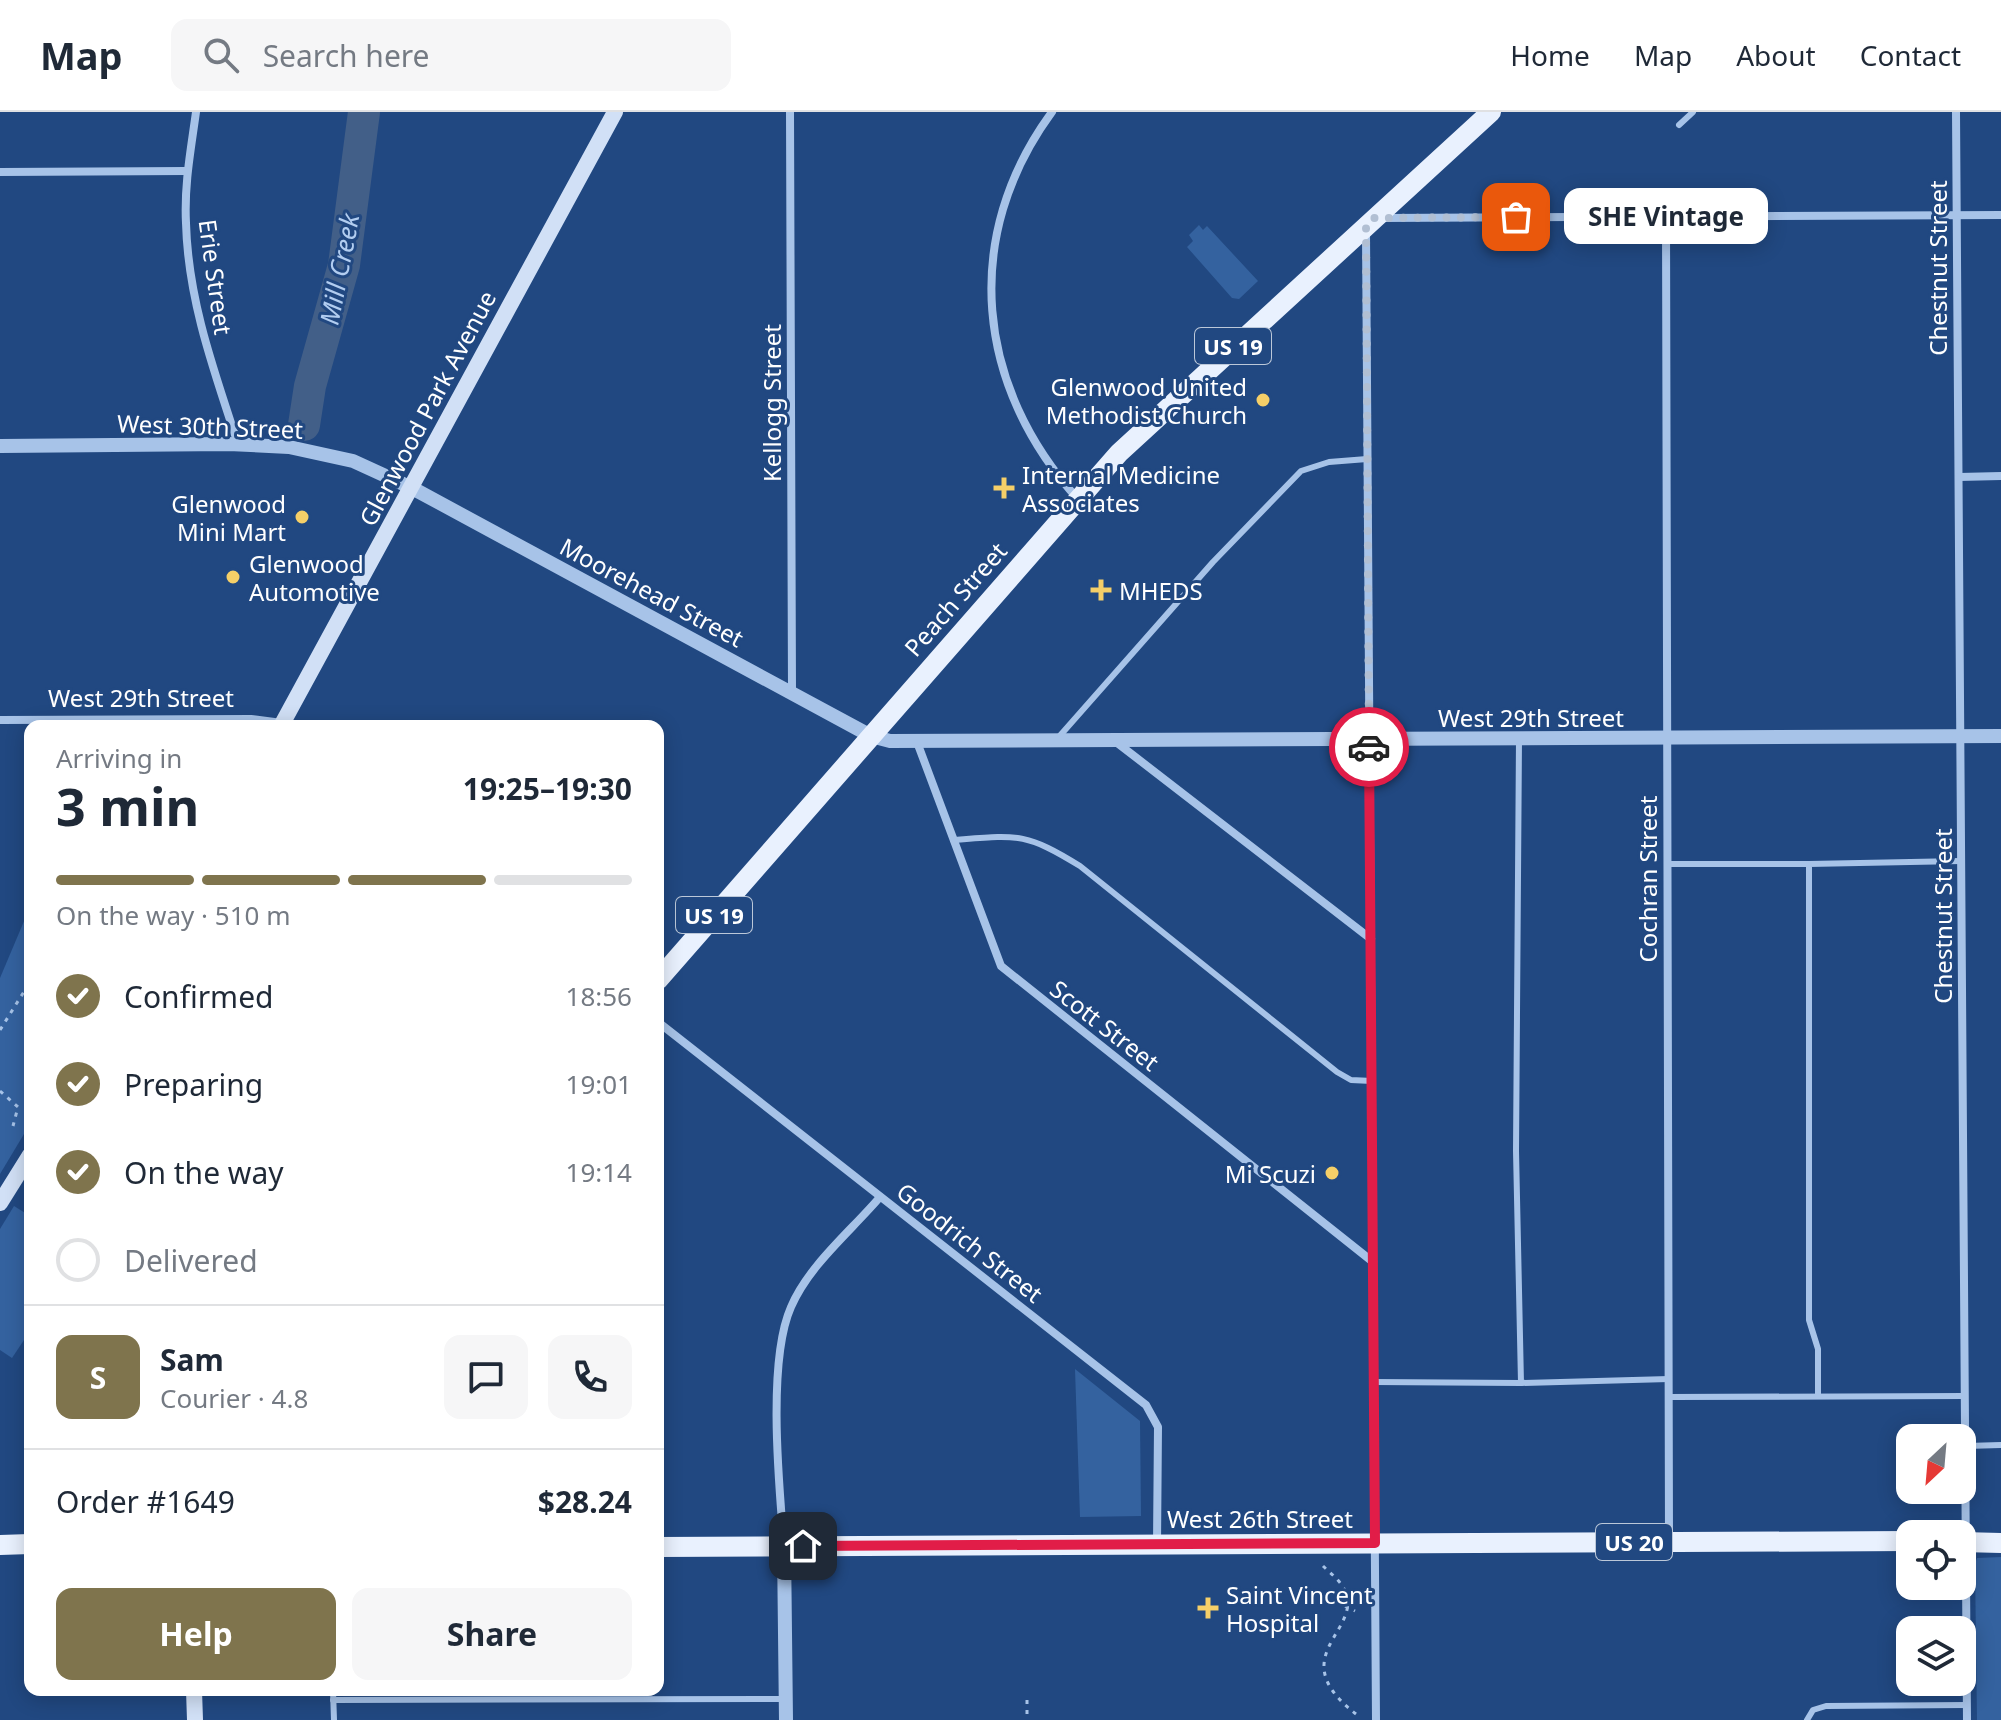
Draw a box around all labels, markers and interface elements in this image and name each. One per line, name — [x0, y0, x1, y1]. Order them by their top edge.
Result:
search box — [171, 19, 731, 91]
text: Map — [40, 29, 123, 81]
icon: search — [199, 33, 243, 77]
text: Search here — [263, 35, 430, 76]
text: Home — [1510, 36, 1590, 74]
text: Map — [1634, 36, 1692, 74]
text: About — [1736, 36, 1816, 74]
text: Contact — [1860, 36, 1961, 74]
street label: Chestnut Street — [1921, 180, 1954, 356]
pin — [1482, 183, 1550, 251]
callout: SHE Vintage — [1564, 189, 1768, 245]
icon: bag — [1494, 195, 1538, 239]
text: SHE Vintage — [1588, 198, 1744, 234]
water label: Mill Creek — [311, 209, 368, 328]
street label: Erie Street — [192, 217, 240, 337]
street label: Glenwood Park Avenue — [351, 285, 503, 531]
street label: Kellogg Street — [755, 324, 788, 482]
road number: US 19 — [1195, 328, 1271, 364]
place label: Glenwood United Methodist Church — [1046, 370, 1247, 431]
marker: Glenwood United Methodist Church — [1254, 391, 1272, 409]
street label: West 30th Street — [116, 406, 304, 446]
place label: Internal Medicine Associates — [1022, 458, 1220, 519]
marker: Internal Medicine Associates — [993, 477, 1015, 499]
place label: Glenwood Mini Mart — [171, 487, 286, 548]
marker: Glenwood Mini Mart — [293, 508, 311, 526]
street label: Moorehead Street — [554, 530, 750, 655]
street label: Peach Street — [896, 535, 1014, 663]
place label: Glenwood Automotive — [249, 547, 380, 608]
marker: Glenwood Automotive — [224, 568, 242, 586]
place label: MHEDS — [1119, 574, 1203, 607]
marker: MHEDS — [1090, 579, 1112, 601]
street label: West 29th Street — [48, 681, 234, 714]
street label: West 29th Street — [1438, 701, 1624, 734]
courier — [1329, 707, 1409, 787]
icon: car — [1347, 725, 1391, 769]
text: Arriving in — [56, 740, 182, 776]
text: 19:25–19:30 — [463, 768, 632, 809]
text: 3 min — [56, 770, 199, 841]
street label: Cochran Street — [1631, 795, 1664, 963]
street label: Chestnut Street — [1926, 828, 1959, 1004]
text: On the way · 510 m — [56, 897, 290, 933]
road number: US 19 — [676, 897, 752, 933]
street label: Scott Street — [1044, 972, 1167, 1078]
icon: check — [56, 974, 100, 1018]
text: Confirmed — [124, 976, 274, 1017]
text: 18:56 — [566, 978, 632, 1014]
icon: check — [56, 1062, 100, 1106]
text: Preparing — [124, 1064, 263, 1105]
text: 19:01 — [566, 1066, 632, 1102]
icon: check — [56, 1150, 100, 1194]
text: On the way — [124, 1152, 284, 1193]
text: 19:14 — [566, 1154, 632, 1190]
place label: Mi Scuzi — [1225, 1157, 1316, 1190]
marker: Mi Scuzi — [1323, 1164, 1341, 1182]
street label: Goodrich Street — [890, 1175, 1050, 1310]
text: Delivered — [124, 1240, 258, 1281]
button: chat — [444, 1335, 528, 1419]
button: phone — [548, 1335, 632, 1419]
text: Sam — [160, 1339, 224, 1380]
text: S — [90, 1357, 106, 1398]
text: Courier · 4.8 — [160, 1380, 308, 1416]
north arrow — [1896, 1424, 1976, 1504]
map controls — [1896, 1424, 1976, 1696]
text: Order #1649 — [56, 1481, 235, 1522]
text: $28.24 — [538, 1481, 632, 1522]
street label: West 26th Street — [1167, 1502, 1353, 1535]
pin — [769, 1512, 837, 1580]
button: locate — [1896, 1520, 1976, 1600]
icon: home — [781, 1524, 825, 1568]
road number: US 20 — [1596, 1524, 1672, 1560]
place label: Saint Vincent Hospital — [1226, 1578, 1373, 1639]
button: Help — [56, 1588, 336, 1680]
button: Share — [352, 1588, 632, 1680]
marker: Saint Vincent Hospital — [1197, 1597, 1219, 1619]
button: layers — [1896, 1616, 1976, 1696]

